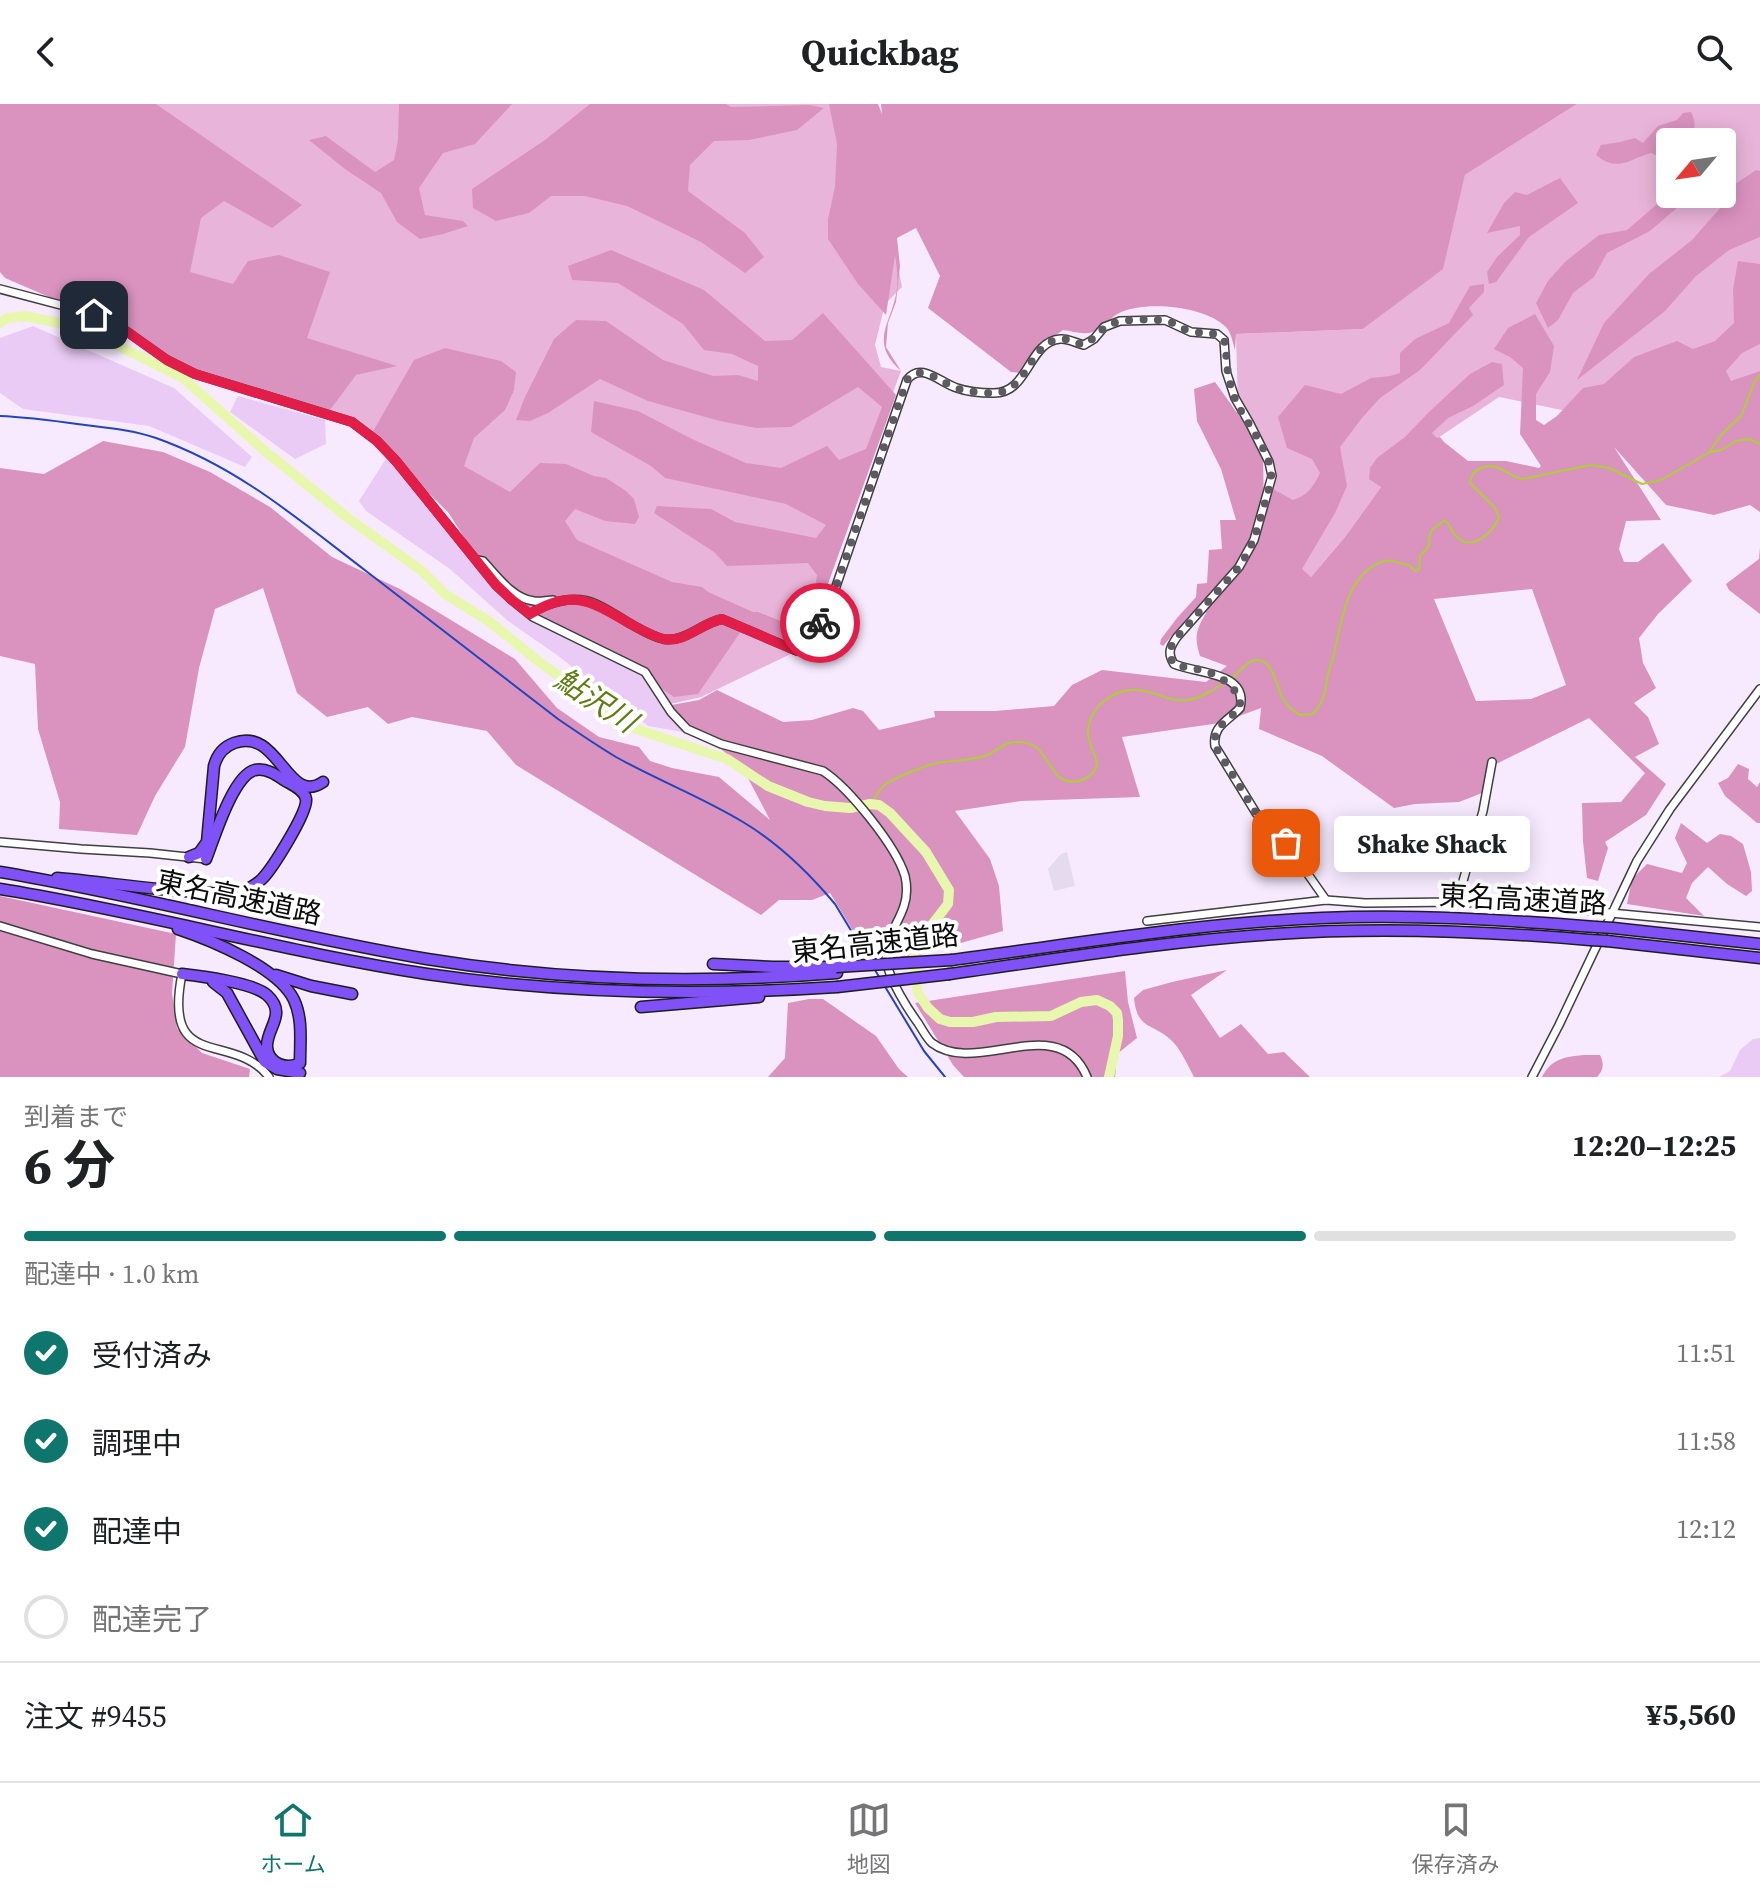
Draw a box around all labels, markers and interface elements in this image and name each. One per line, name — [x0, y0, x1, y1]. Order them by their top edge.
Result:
text: Quickbag — [801, 28, 959, 77]
icon: back — [24, 30, 68, 74]
icon: search — [1692, 30, 1736, 74]
north arrow — [1656, 128, 1736, 208]
map controls — [1656, 128, 1736, 208]
pin — [60, 281, 128, 349]
icon: home — [72, 293, 116, 337]
courier — [780, 583, 860, 663]
icon: bike — [798, 601, 842, 645]
water label: 鮎沢川 — [547, 658, 647, 743]
pin — [1252, 809, 1320, 877]
callout: Shake Shack — [1334, 815, 1530, 871]
icon: bag — [1264, 821, 1308, 865]
text: Shake Shack — [1357, 826, 1507, 862]
street label: 東名高速道路 — [153, 861, 325, 933]
street label: 東名高速道路 — [1438, 876, 1608, 922]
street label: 東名高速道路 — [789, 915, 961, 971]
text: 到着まで — [24, 1099, 128, 1135]
text: 12:20–12:25 — [1572, 1125, 1736, 1166]
text: 6 分 — [24, 1129, 115, 1200]
text: 配達中 · 1.0 km — [24, 1256, 199, 1292]
icon: check — [24, 1331, 68, 1375]
text: 受付済み — [92, 1335, 212, 1376]
text: 11:51 — [1676, 1335, 1736, 1371]
icon: check — [24, 1419, 68, 1463]
text: 調理中 — [92, 1423, 182, 1464]
text: 11:58 — [1676, 1423, 1736, 1459]
icon: check — [24, 1507, 68, 1551]
text: 配達中 — [92, 1511, 182, 1552]
text: 12:12 — [1676, 1511, 1736, 1547]
text: 配達完了 — [92, 1599, 212, 1640]
text: ¥5,560 — [1646, 1694, 1736, 1735]
text: 注文 #9455 — [24, 1696, 167, 1737]
tab: ホーム — [260, 1798, 326, 1879]
tab: 地図 — [847, 1798, 891, 1879]
tab: 保存済み — [1412, 1798, 1500, 1879]

